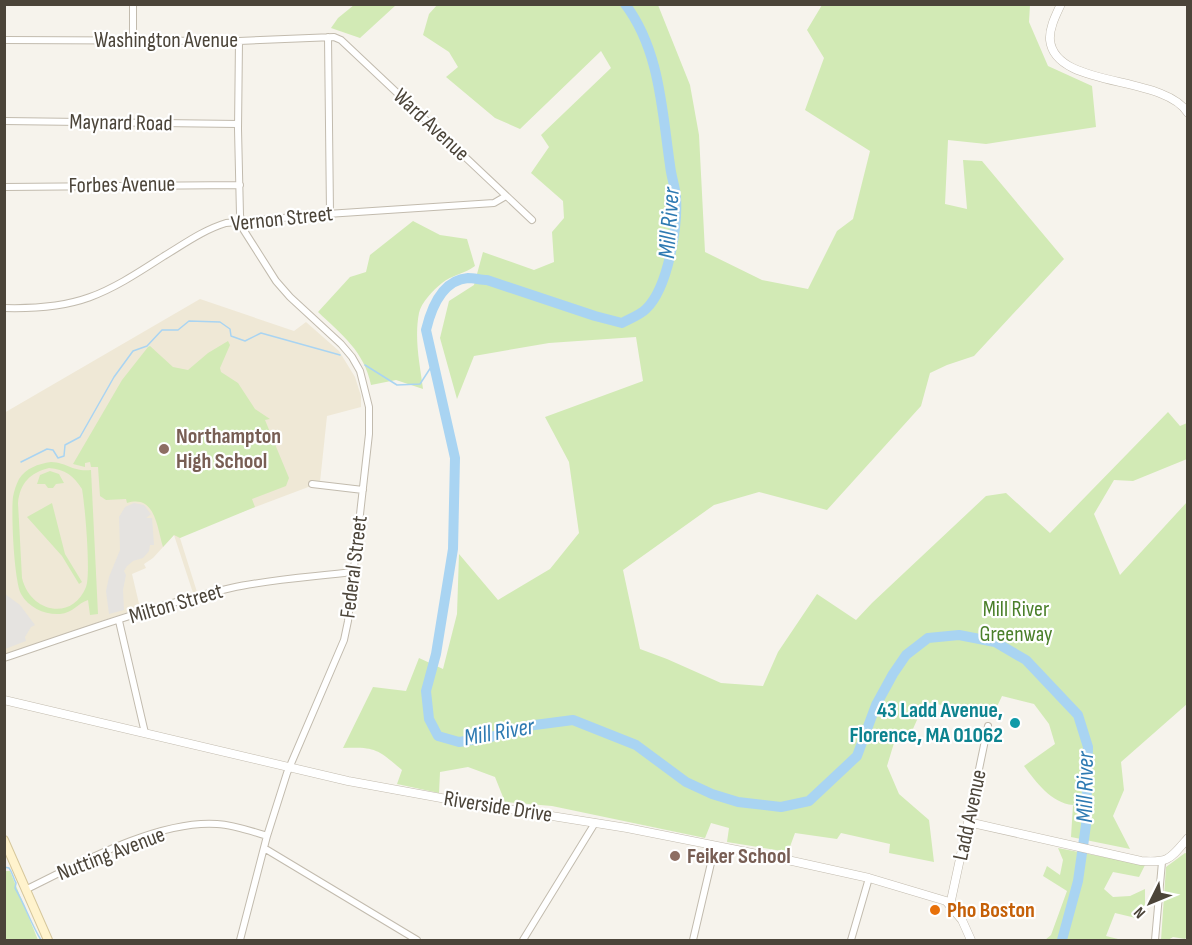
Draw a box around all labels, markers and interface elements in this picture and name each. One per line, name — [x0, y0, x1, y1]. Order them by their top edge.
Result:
street label: Washington Avenue — [94, 27, 238, 54]
street label: Ward Avenue — [387, 83, 475, 167]
street label: Maynard Road — [69, 109, 173, 137]
street label: Forbes Avenue — [68, 171, 176, 199]
water label: Mill River — [652, 185, 686, 259]
street label: Vernon Street — [230, 200, 335, 238]
place label: Northampton High School — [176, 423, 281, 475]
marker: Northampton High School — [157, 442, 171, 456]
street label: Federal Street — [334, 514, 374, 620]
street label: Milton Street — [126, 578, 226, 630]
park label: Mill River Greenway — [980, 596, 1053, 648]
place label: 43 Ladd Avenue, Florence, MA 01062 — [849, 697, 1003, 749]
water label: Mill River — [462, 711, 538, 752]
marker: 43 Ladd Avenue, Florence, MA 01062 — [1008, 716, 1022, 730]
water label: Mill River — [1070, 750, 1100, 823]
street label: Ladd Avenue — [947, 767, 993, 863]
street label: Riverside Drive — [442, 785, 554, 829]
street label: Nutting Avenue — [53, 821, 169, 887]
place label: Feiker School — [687, 843, 791, 870]
marker: Feiker School — [668, 849, 682, 863]
north arrow — [1120, 873, 1180, 933]
place label: Pho Boston — [947, 897, 1035, 924]
marker: Pho Boston — [928, 903, 942, 917]
text: N — [1130, 903, 1150, 922]

